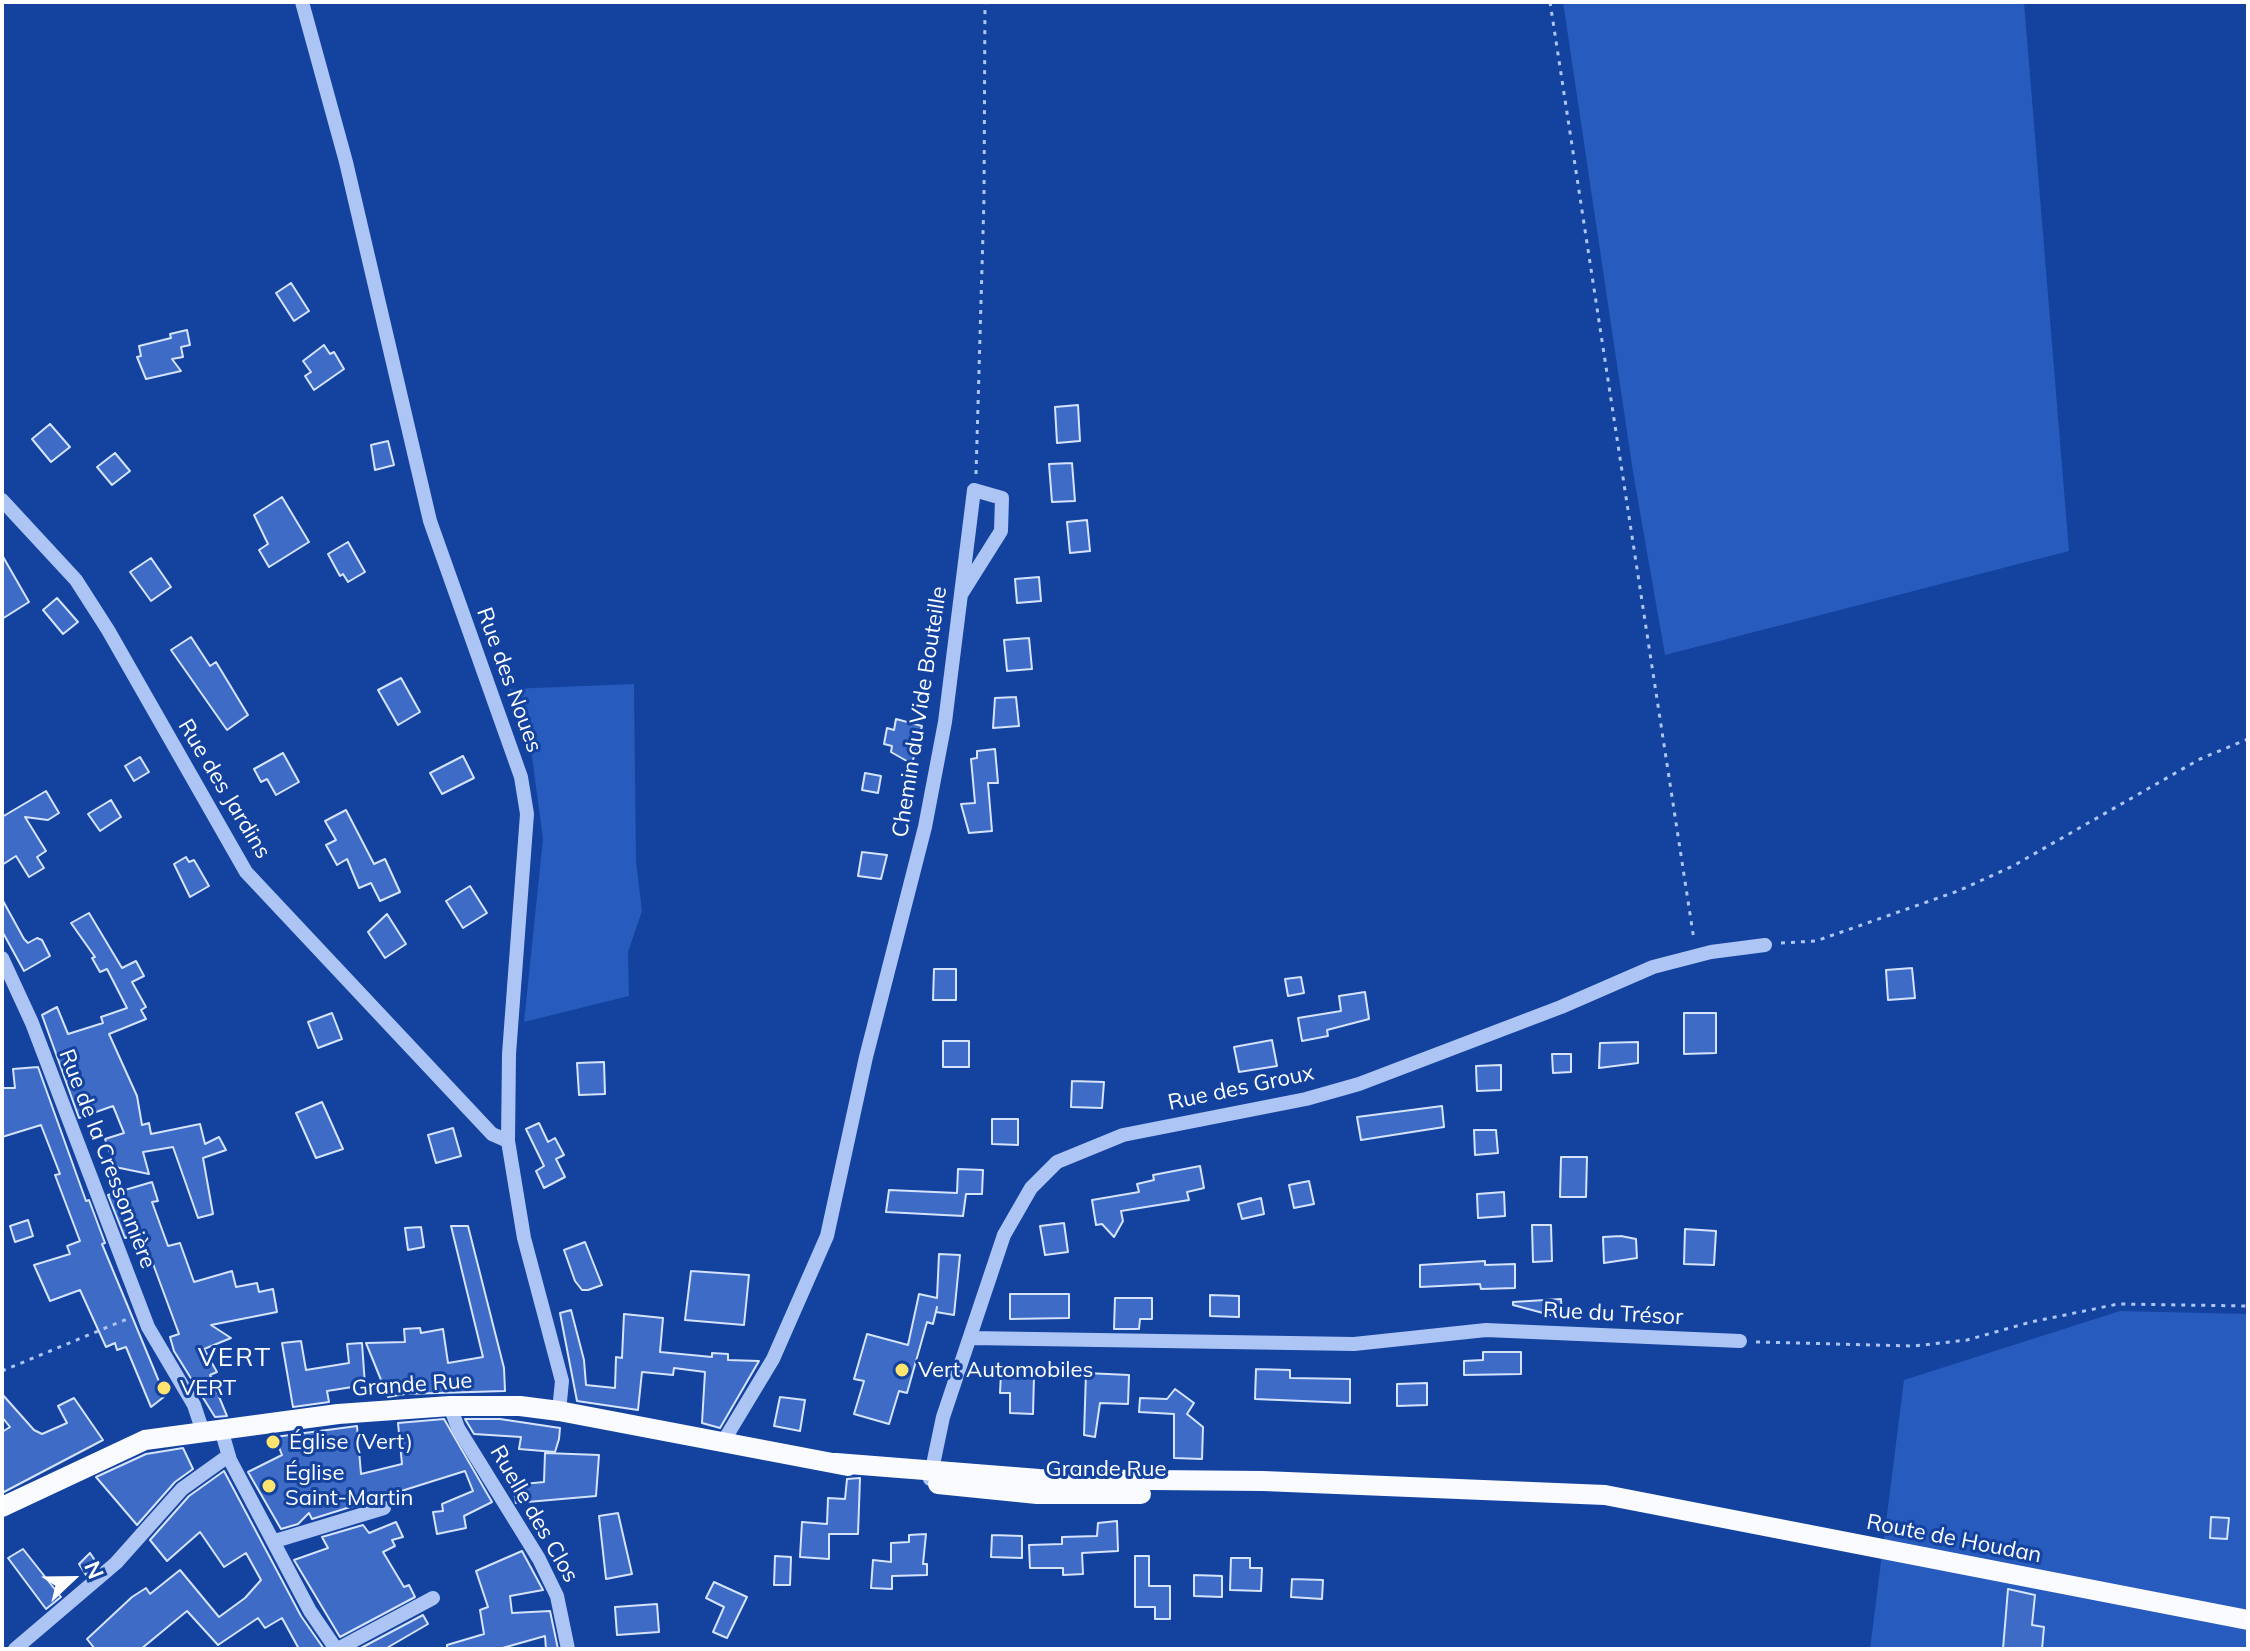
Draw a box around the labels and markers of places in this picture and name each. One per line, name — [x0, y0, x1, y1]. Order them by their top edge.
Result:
place label: Vert Automobiles — [918, 1357, 1093, 1383]
marker: Vert Automobiles — [893, 1361, 911, 1379]
place label: VERT — [180, 1375, 236, 1401]
marker: VERT — [155, 1379, 173, 1397]
place label: Église (Vert) — [289, 1429, 413, 1455]
marker: Église (Vert) — [264, 1433, 282, 1451]
place label: Église Saint-Martin — [285, 1460, 413, 1512]
marker: Église Saint-Martin — [260, 1477, 278, 1495]

